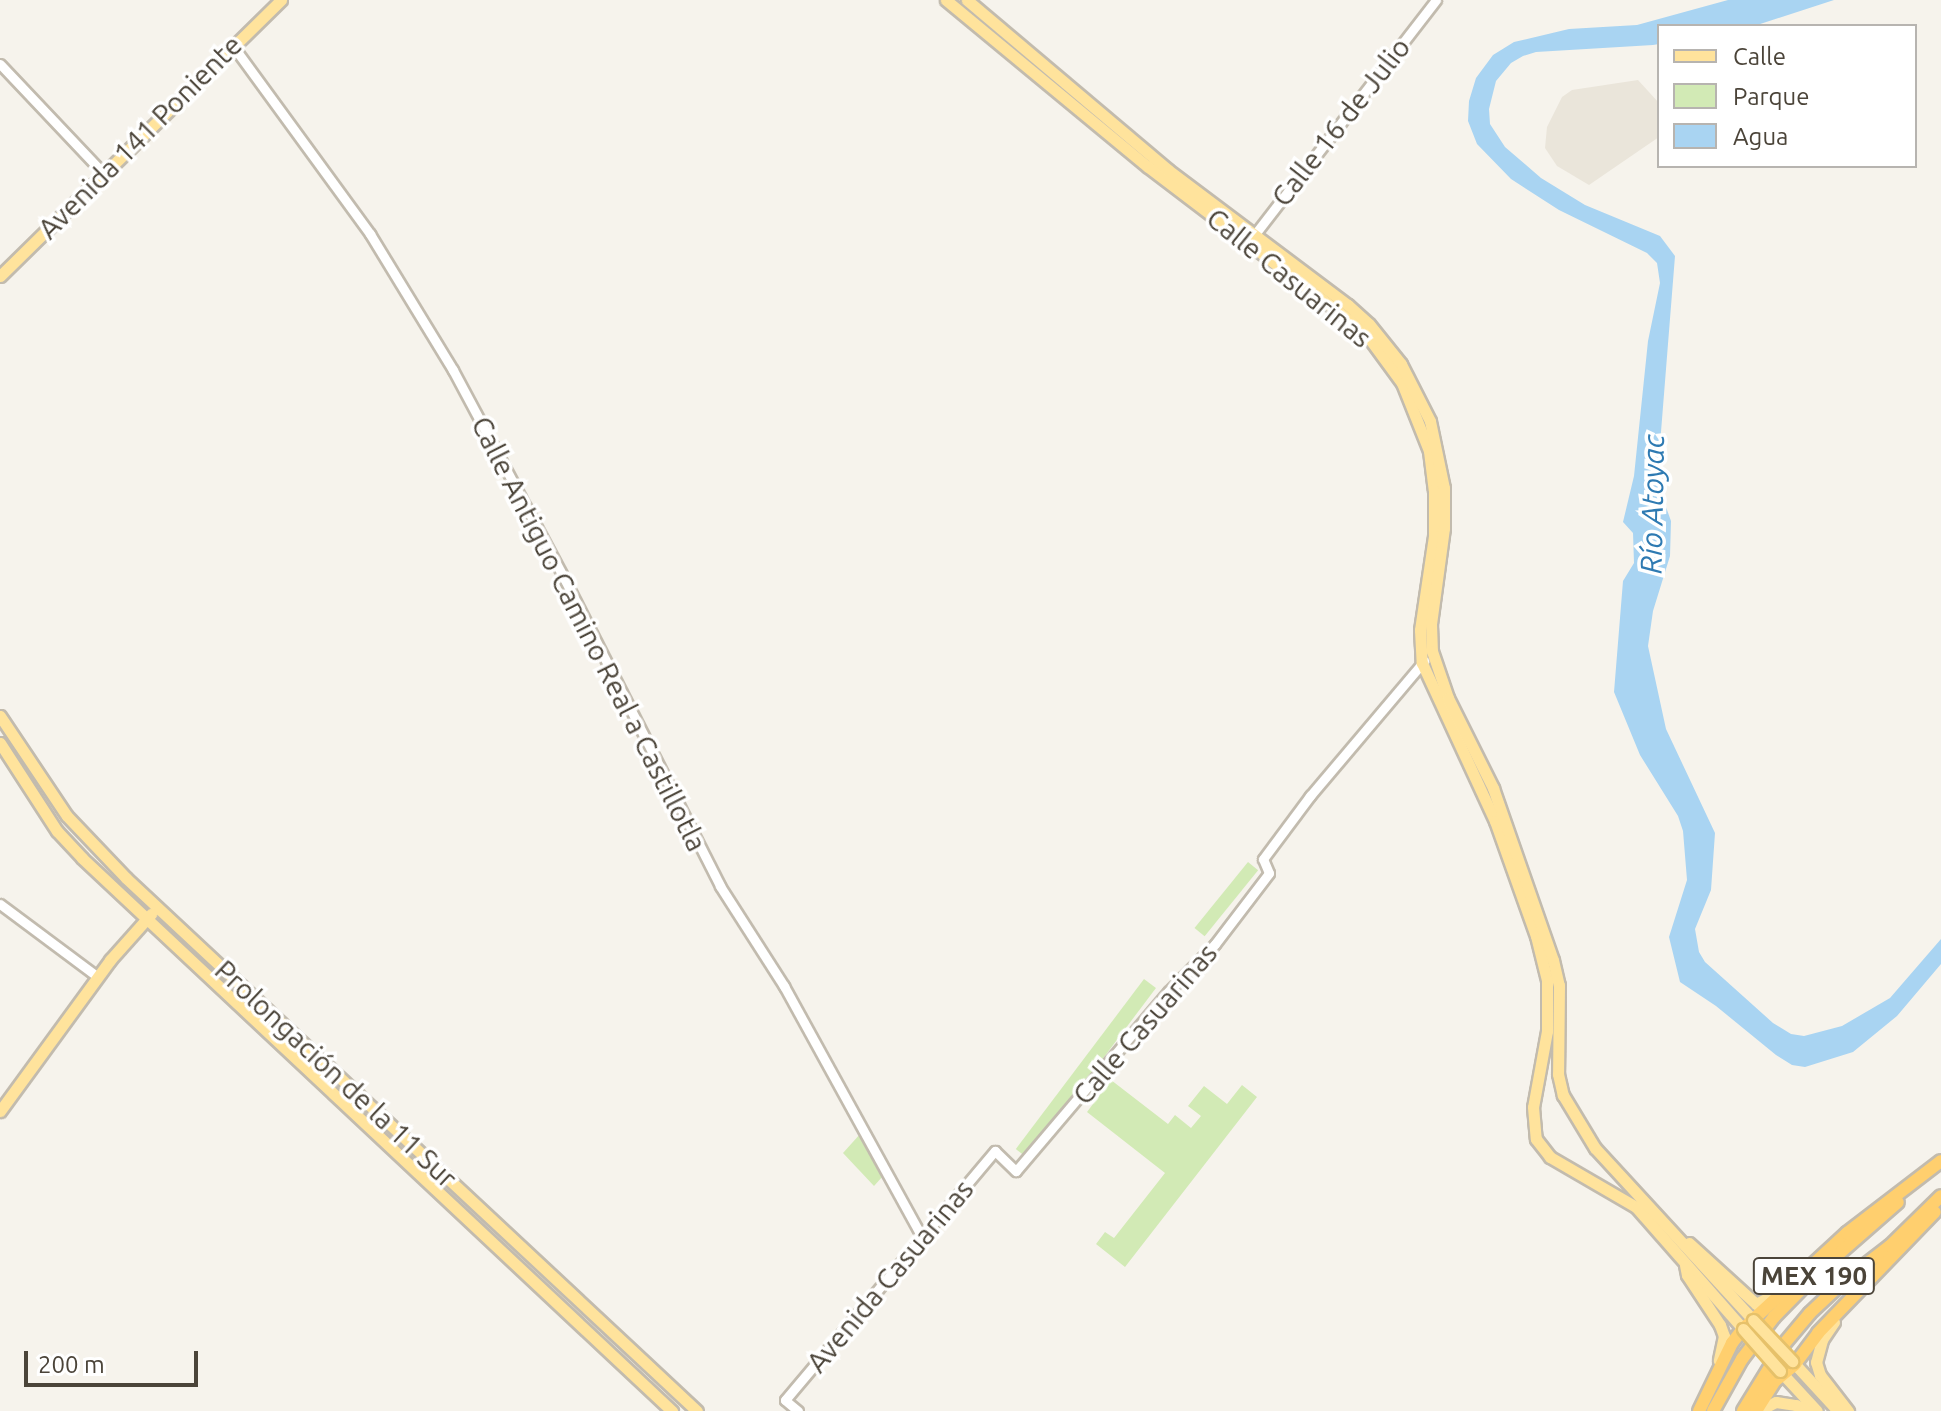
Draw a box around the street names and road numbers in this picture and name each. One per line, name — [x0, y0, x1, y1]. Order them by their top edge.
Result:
street label: Avenida 141 Poniente — [31, 28, 249, 246]
street label: Calle 16 de Julio — [1265, 31, 1417, 213]
street label: Calle Casuarinas — [1200, 201, 1378, 355]
street label: Calle Antiguo Camino Real a Castillotla — [464, 411, 714, 857]
street label: Calle Casuarinas — [1066, 937, 1224, 1111]
street label: Prolongación de la 11 Sur — [208, 953, 464, 1195]
street label: Avenida Casuarinas — [800, 1173, 980, 1379]
road number: MEX 190 — [1752, 1254, 1876, 1298]

